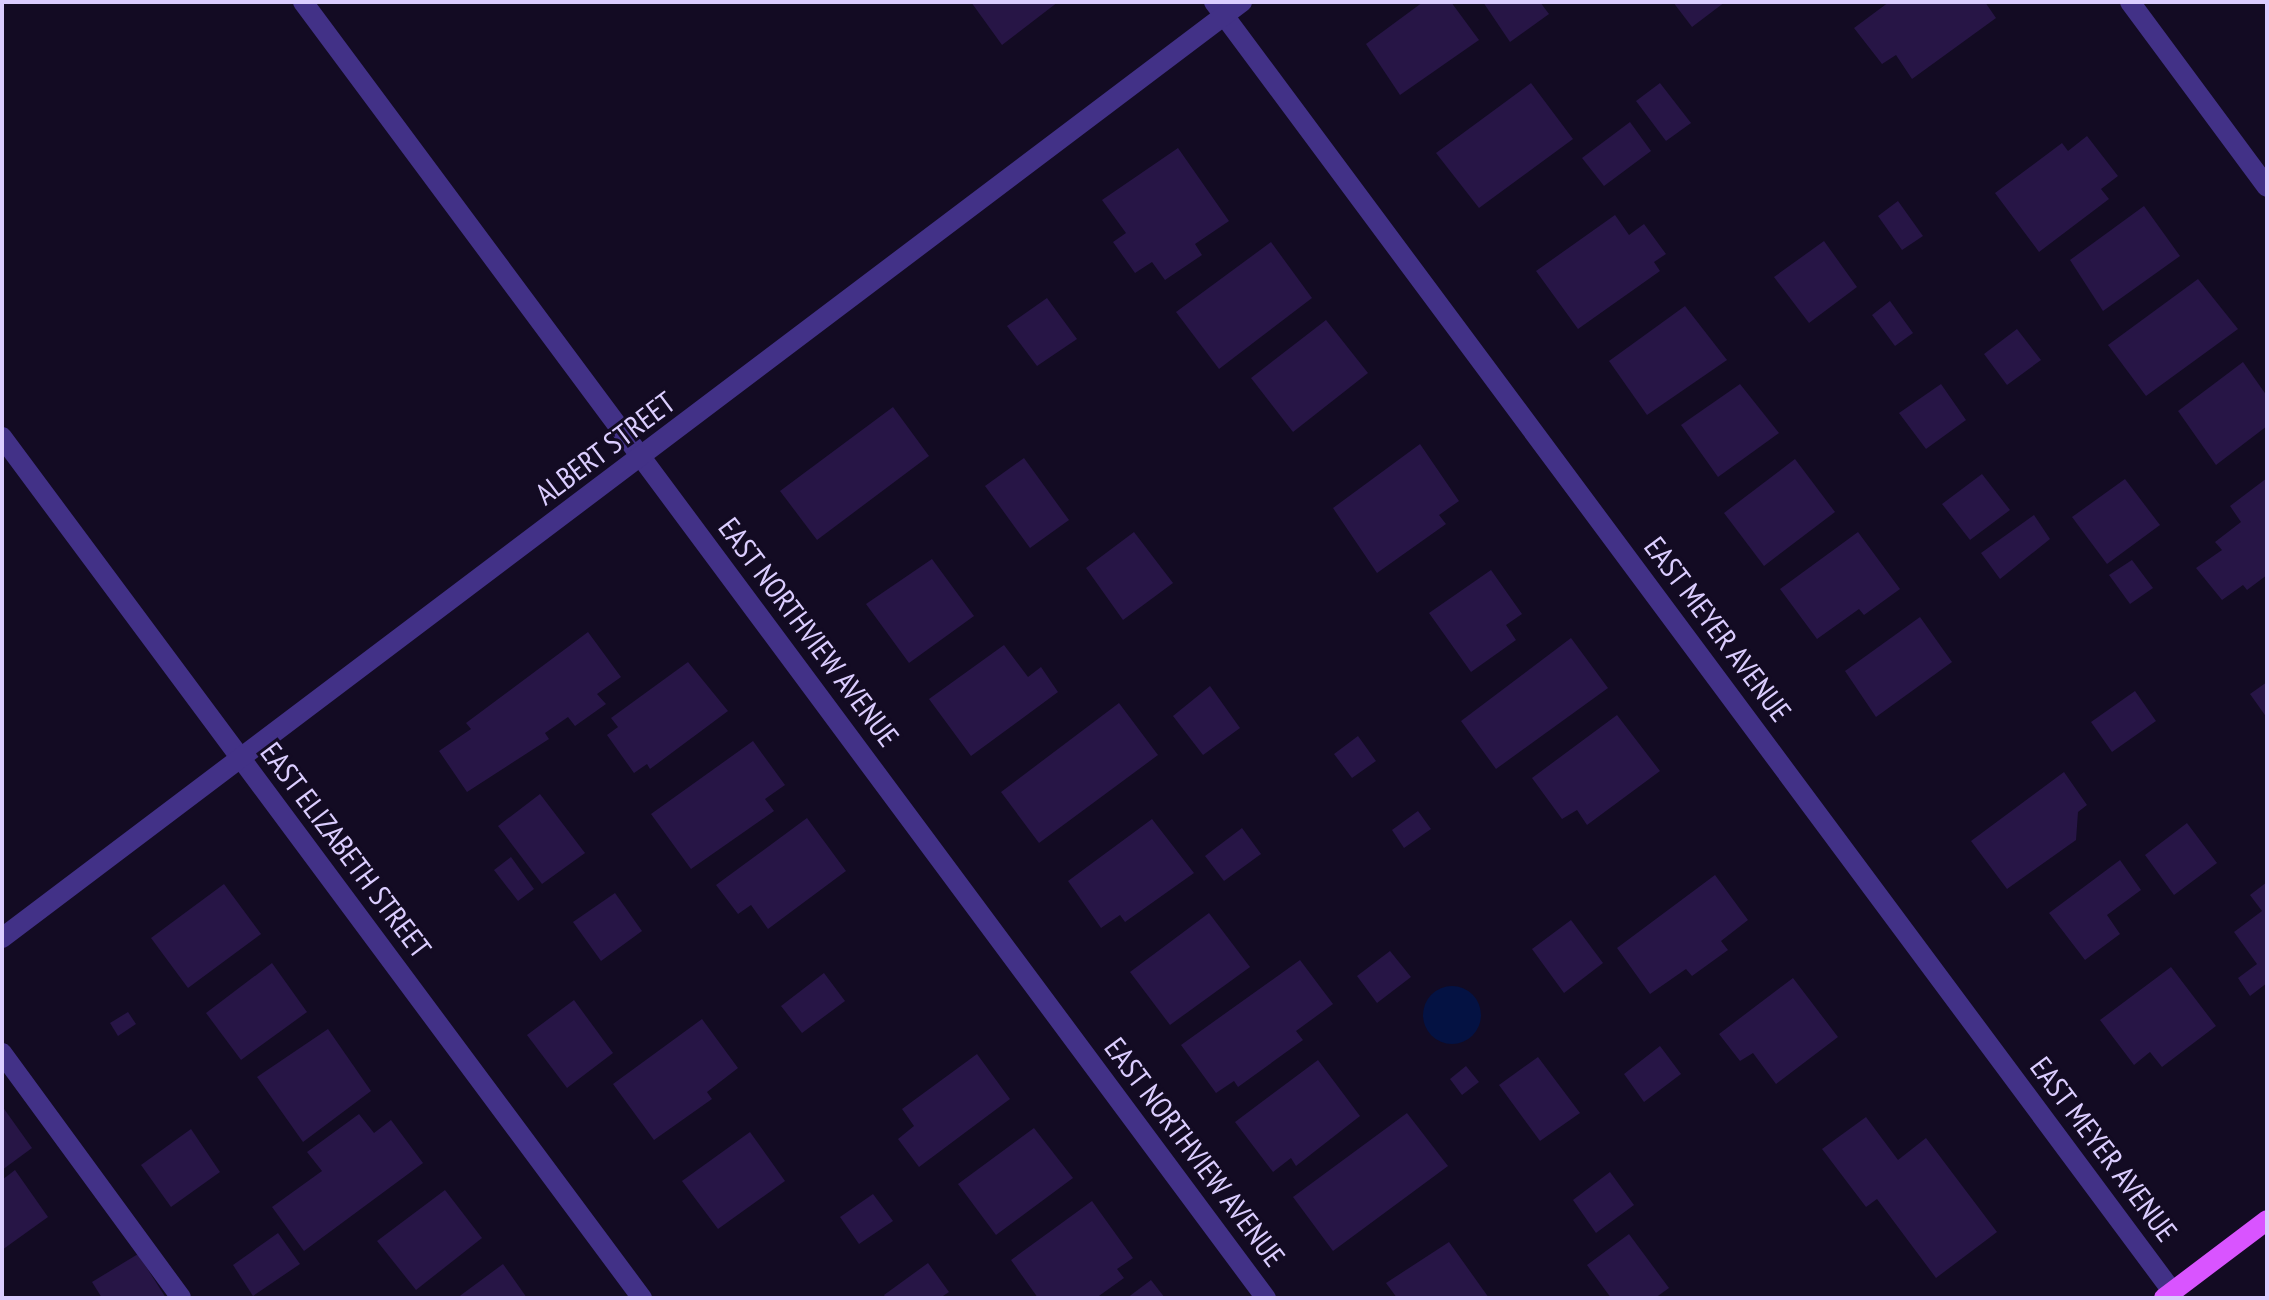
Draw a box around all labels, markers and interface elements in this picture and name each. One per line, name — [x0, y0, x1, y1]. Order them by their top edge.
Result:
street label: ALBERT STREET — [528, 384, 682, 512]
street label: EAST NORTHVIEW AVENUE — [711, 510, 907, 754]
street label: EAST MEYER AVENUE — [1636, 529, 1800, 729]
street label: EAST ELIZABETH STREET — [253, 735, 439, 965]
street label: EAST NORTHVIEW AVENUE — [1097, 1030, 1293, 1274]
street label: EAST MEYER AVENUE — [2022, 1049, 2186, 1249]

